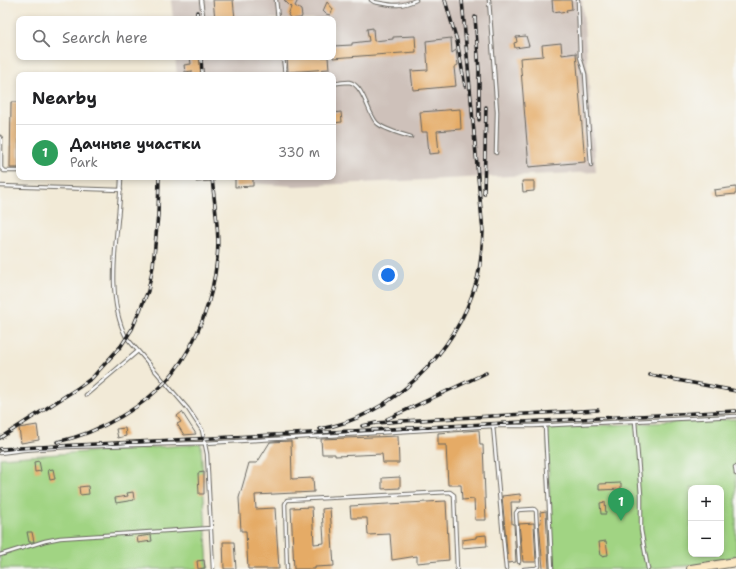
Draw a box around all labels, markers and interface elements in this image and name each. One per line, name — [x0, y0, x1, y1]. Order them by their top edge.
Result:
search box — [16, 16, 336, 60]
icon: search — [30, 27, 52, 49]
text: Search here — [62, 28, 148, 48]
text: Nearby — [32, 87, 97, 109]
text: Дачные участки — [70, 134, 201, 154]
text: 1 — [42, 144, 48, 161]
text: 330 m — [278, 144, 320, 161]
text: Park — [70, 154, 98, 171]
your location — [378, 265, 398, 285]
map controls — [688, 485, 724, 557]
button: + — [688, 485, 724, 521]
pin: 1 — [608, 488, 634, 521]
button: − — [688, 521, 724, 557]

